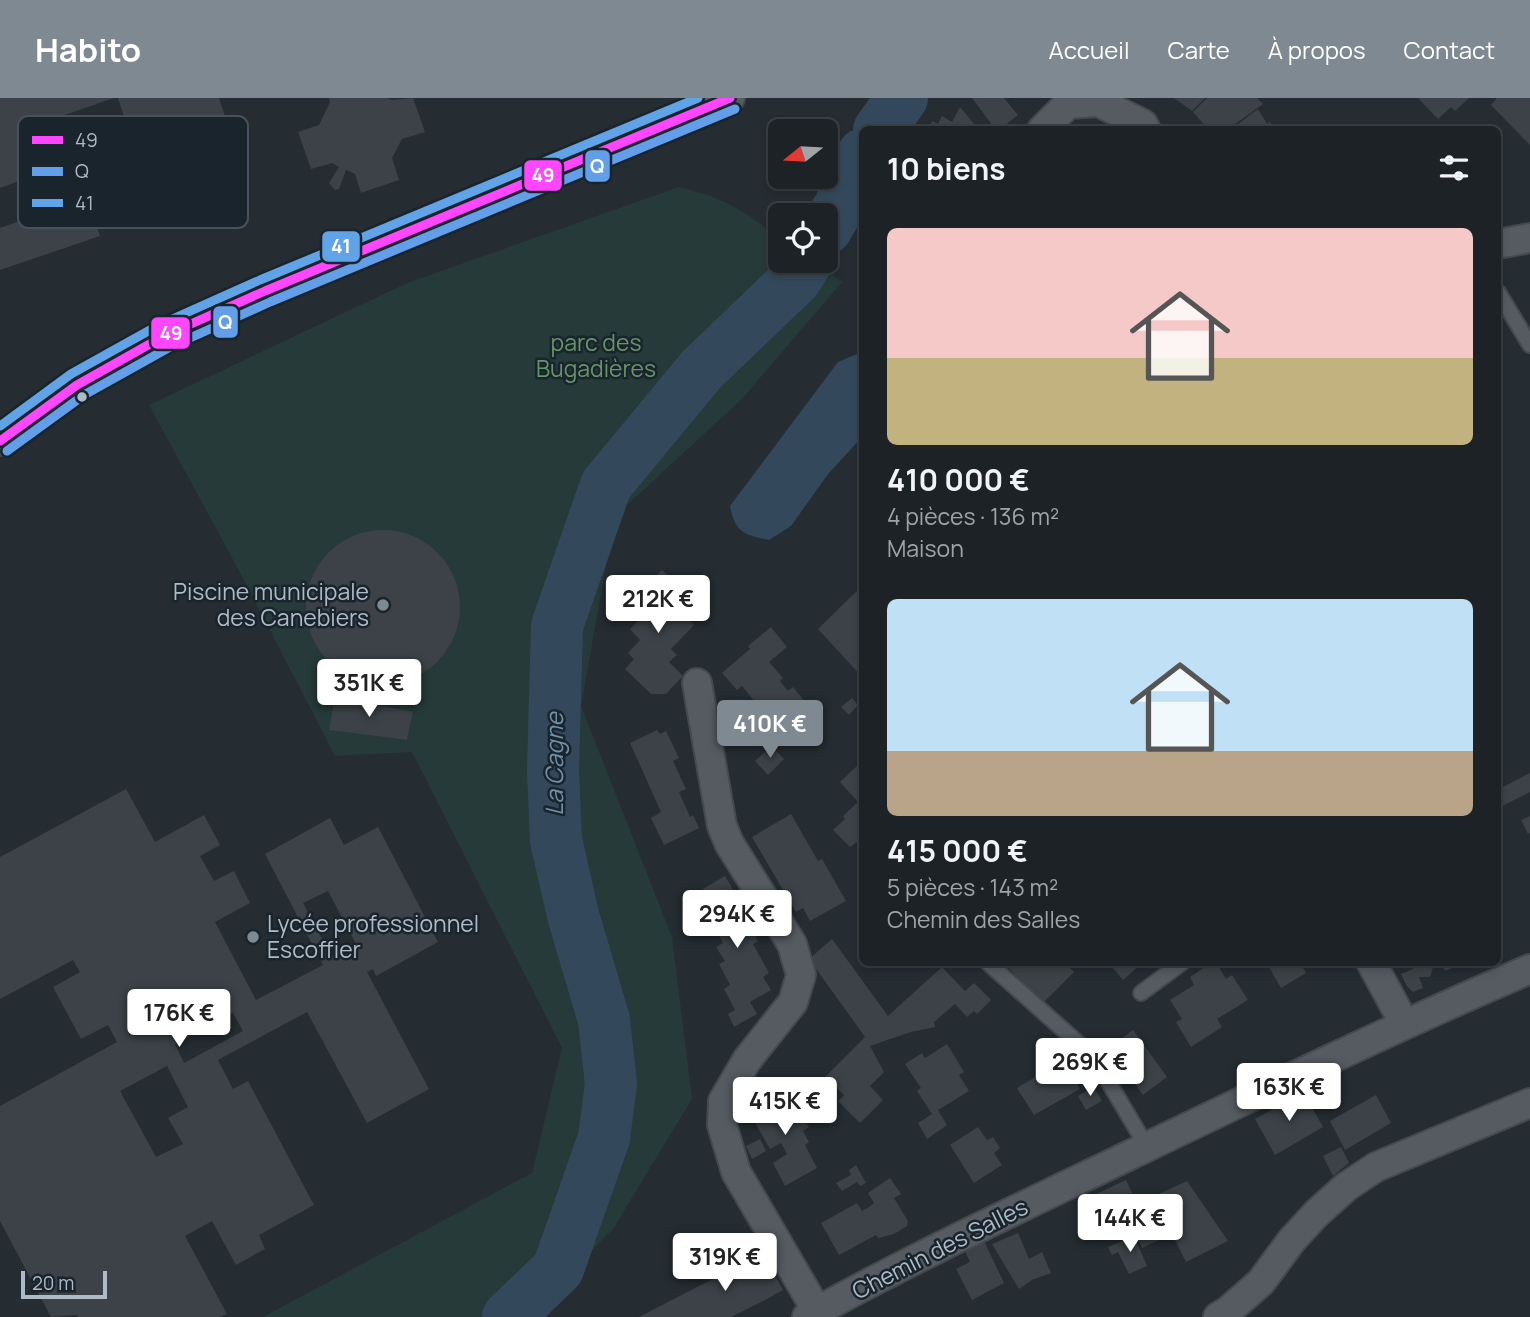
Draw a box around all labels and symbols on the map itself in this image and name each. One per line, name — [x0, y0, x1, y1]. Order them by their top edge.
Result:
legend — [18, 116, 248, 228]
north arrow — [768, 119, 838, 189]
text: 49 — [75, 127, 98, 153]
line badge: Q — [584, 149, 611, 183]
text: Q — [590, 153, 604, 179]
text: Q — [75, 158, 89, 184]
line badge: 49 — [523, 159, 563, 192]
text: 49 — [532, 162, 554, 188]
text: 41 — [75, 190, 94, 216]
line badge: 41 — [321, 230, 361, 263]
text: 41 — [331, 233, 351, 259]
line badge: Q — [212, 305, 239, 339]
text: Q — [218, 309, 232, 335]
line badge: 49 — [150, 316, 191, 350]
text: 49 — [160, 320, 182, 346]
park label: parc des Bugadières — [536, 326, 656, 384]
unlabelled marker — [75, 390, 89, 404]
place label: Piscine municipale des Canebiers — [173, 575, 369, 633]
pin: 212K € — [601, 575, 715, 635]
marker: Piscine municipale des Canebiers — [375, 597, 391, 613]
pin: 351K € — [312, 660, 426, 719]
pin: 410K € — [713, 700, 827, 760]
water label: La Cagne — [537, 710, 570, 816]
pin: 294K € — [680, 890, 794, 950]
place label: Lycée professionnel Escoffier — [267, 907, 479, 965]
marker: Lycée professionnel Escoffier — [245, 929, 261, 945]
pin: 176K € — [122, 990, 236, 1049]
pin: 269K € — [1033, 1038, 1147, 1098]
pin: 163K € — [1232, 1063, 1346, 1123]
pin: 415K € — [728, 1077, 842, 1137]
street label: Chemin des Salles — [846, 1190, 1033, 1306]
pin: 144K € — [1073, 1194, 1187, 1254]
pin: 319K € — [668, 1234, 782, 1293]
scale bar — [21, 1268, 107, 1300]

